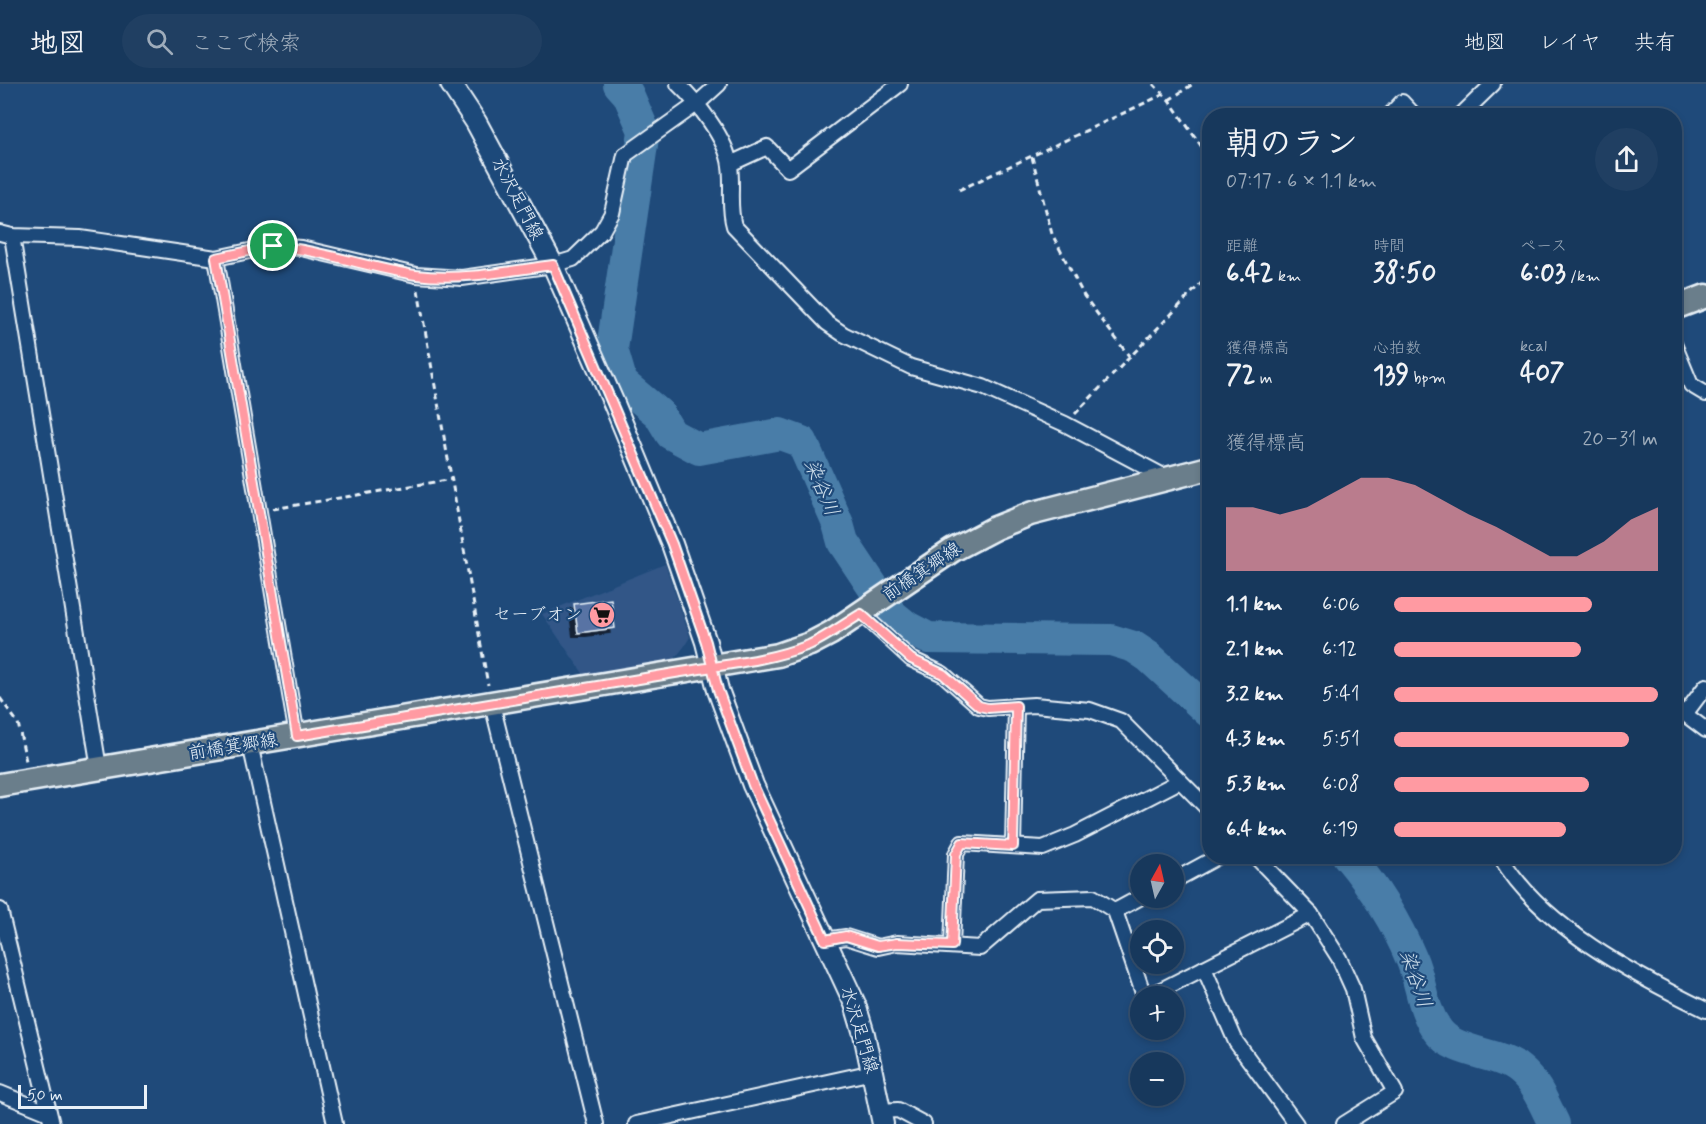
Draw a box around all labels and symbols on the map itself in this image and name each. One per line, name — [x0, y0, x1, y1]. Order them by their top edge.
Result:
street label: 水沢足門線 — [485, 154, 549, 244]
pin — [247, 220, 298, 271]
water label: 染谷川 — [797, 455, 845, 521]
street label: 前橋箕郷線 — [878, 537, 966, 607]
supermarket icon: セーブオン — [587, 600, 617, 630]
place label: セーブオン — [493, 603, 582, 627]
street label: 前橋箕郷線 — [187, 728, 279, 766]
north arrow — [1130, 854, 1184, 908]
water label: 染谷川 — [1392, 946, 1438, 1012]
street label: 水沢足門線 — [834, 983, 884, 1077]
scale bar — [18, 1082, 147, 1110]

